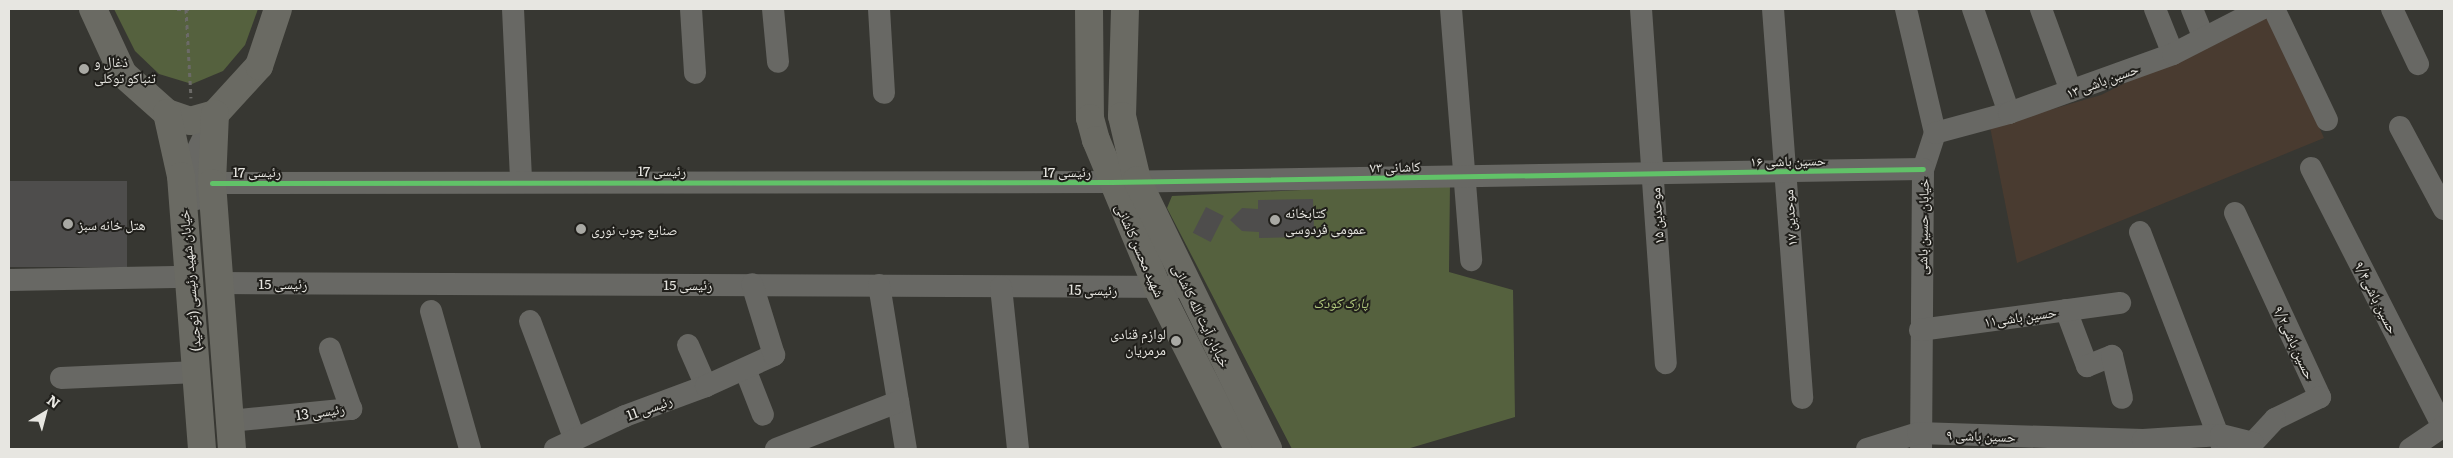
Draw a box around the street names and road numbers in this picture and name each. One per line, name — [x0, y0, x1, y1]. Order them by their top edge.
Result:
street label: حسین باشی ۱۳ — [2064, 59, 2140, 101]
street label: حسین باشی ۱۶ — [1750, 151, 1826, 169]
street label: کاشانی ۷۳ — [1369, 157, 1421, 175]
street label: رئیسی 17 — [638, 162, 686, 178]
street label: رئیسی 17 — [233, 163, 281, 179]
street label: رئیسی 17 — [1043, 163, 1091, 179]
street label: خیابان حسین باشی — [1913, 179, 1931, 275]
street label: موحدین ۱۵ — [1646, 187, 1666, 245]
street label: موحدین ۱۷ — [1779, 189, 1799, 247]
street label: شهید محسن کاشانی — [1113, 201, 1169, 299]
street label: خیابان شهید رئیسی (توحید) — [174, 209, 204, 353]
street label: حسین باشی۹/۴ — [2352, 258, 2402, 336]
street label: خیابان آیت الله کاشانی — [1170, 261, 1234, 369]
street label: رئیسی 15 — [259, 275, 307, 291]
street label: رئیسی 15 — [664, 276, 712, 292]
street label: رئیسی 15 — [1068, 280, 1118, 298]
street label: حسین باشی۱۱ — [1983, 303, 2057, 329]
street label: حسین باشی۹/۲ — [2271, 303, 2319, 381]
street label: رئیسی 11 — [624, 391, 674, 423]
street label: رئیسی 13 — [294, 399, 346, 423]
street label: حسین باشی ۹ — [1946, 425, 2016, 445]

